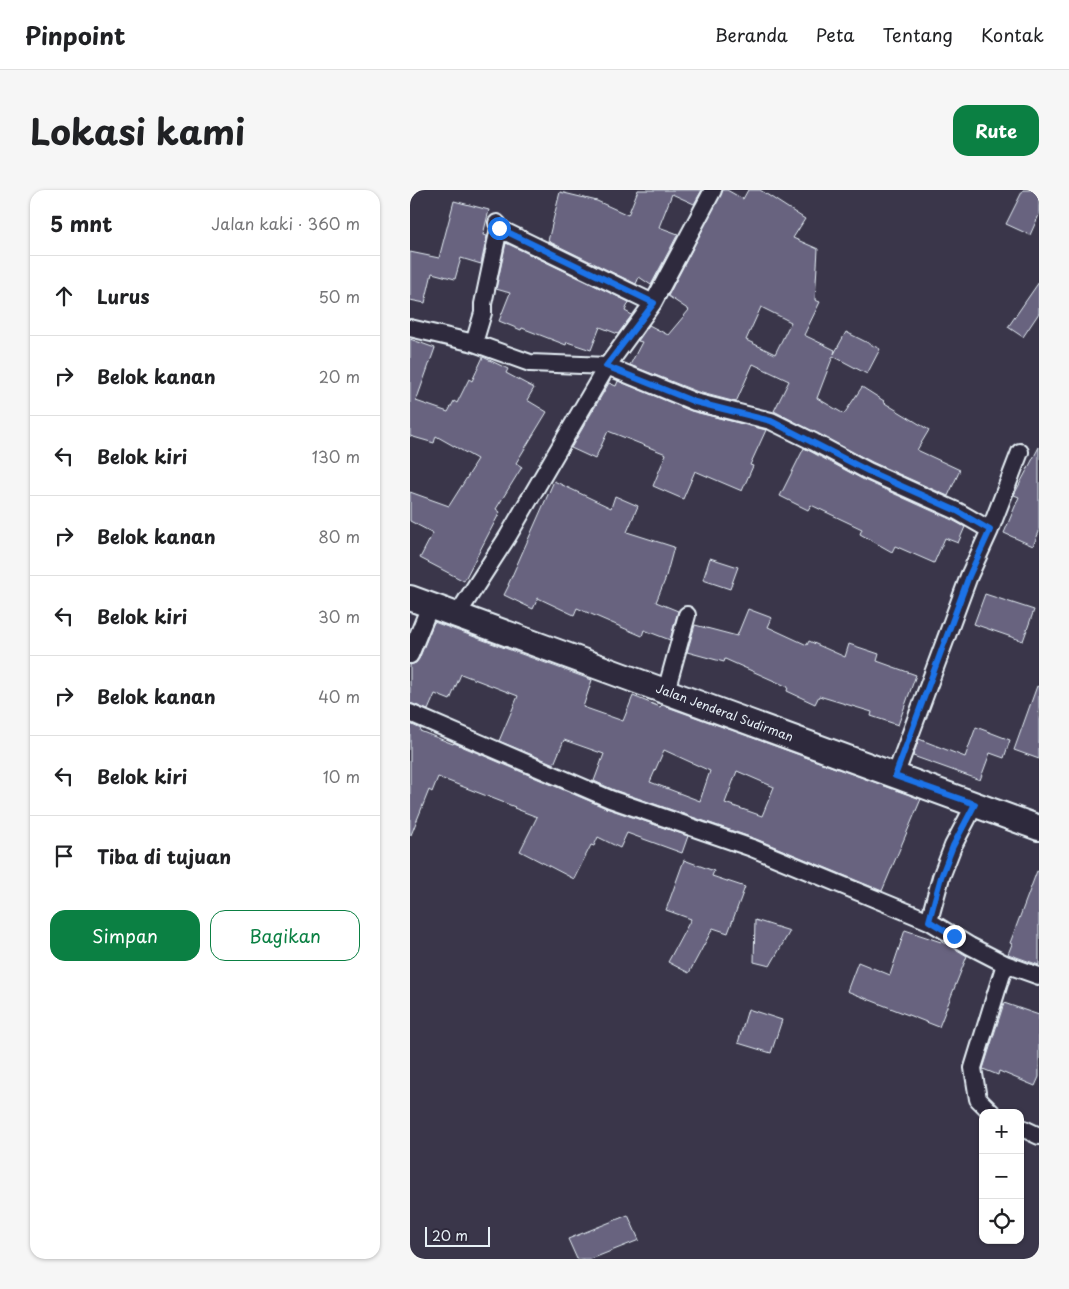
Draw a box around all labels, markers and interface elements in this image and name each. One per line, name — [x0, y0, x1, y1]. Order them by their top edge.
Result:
text: Pinpoint — [25, 17, 126, 53]
text: Beranda — [715, 21, 788, 48]
text: Peta — [816, 21, 854, 48]
text: Tentang — [882, 21, 953, 48]
text: Kontak — [981, 21, 1044, 48]
text: Lokasi kami — [30, 104, 245, 157]
button: Rute — [953, 105, 1039, 156]
text: 5 mnt — [50, 207, 113, 239]
text: Jalan kaki · 360 m — [211, 211, 360, 235]
route start — [488, 217, 511, 240]
icon: ahead — [50, 282, 78, 310]
text: Lurus — [97, 282, 150, 310]
text: 50 m — [319, 284, 360, 308]
icon: right — [50, 362, 78, 390]
text: Belok kanan — [97, 362, 216, 390]
text: 20 m — [319, 364, 360, 388]
icon: left — [50, 442, 78, 470]
text: Belok kiri — [97, 442, 187, 470]
text: 130 m — [312, 444, 360, 468]
icon: right — [50, 522, 78, 550]
text: Belok kanan — [97, 522, 216, 550]
text: 80 m — [318, 524, 360, 548]
icon: left — [50, 602, 78, 630]
text: Belok kiri — [97, 602, 187, 630]
text: 30 m — [318, 604, 360, 628]
street label: Jalan Jenderal Sudirman — [654, 679, 796, 745]
icon: right — [50, 682, 78, 710]
text: Belok kanan — [97, 682, 216, 710]
text: 40 m — [318, 684, 360, 708]
icon: left — [50, 762, 78, 790]
text: Belok kiri — [97, 762, 187, 790]
text: 10 m — [323, 764, 360, 788]
icon: arrive — [50, 842, 78, 870]
text: Tiba di tujuan — [97, 842, 231, 870]
button: Simpan — [50, 910, 200, 961]
button: Bagikan — [210, 910, 360, 961]
route end — [943, 925, 966, 948]
map controls — [979, 1109, 1024, 1244]
button: + — [979, 1109, 1024, 1154]
button: − — [979, 1154, 1024, 1199]
button: locate — [979, 1199, 1024, 1244]
scale bar — [425, 1224, 490, 1247]
text: 20 m — [432, 1225, 468, 1246]

